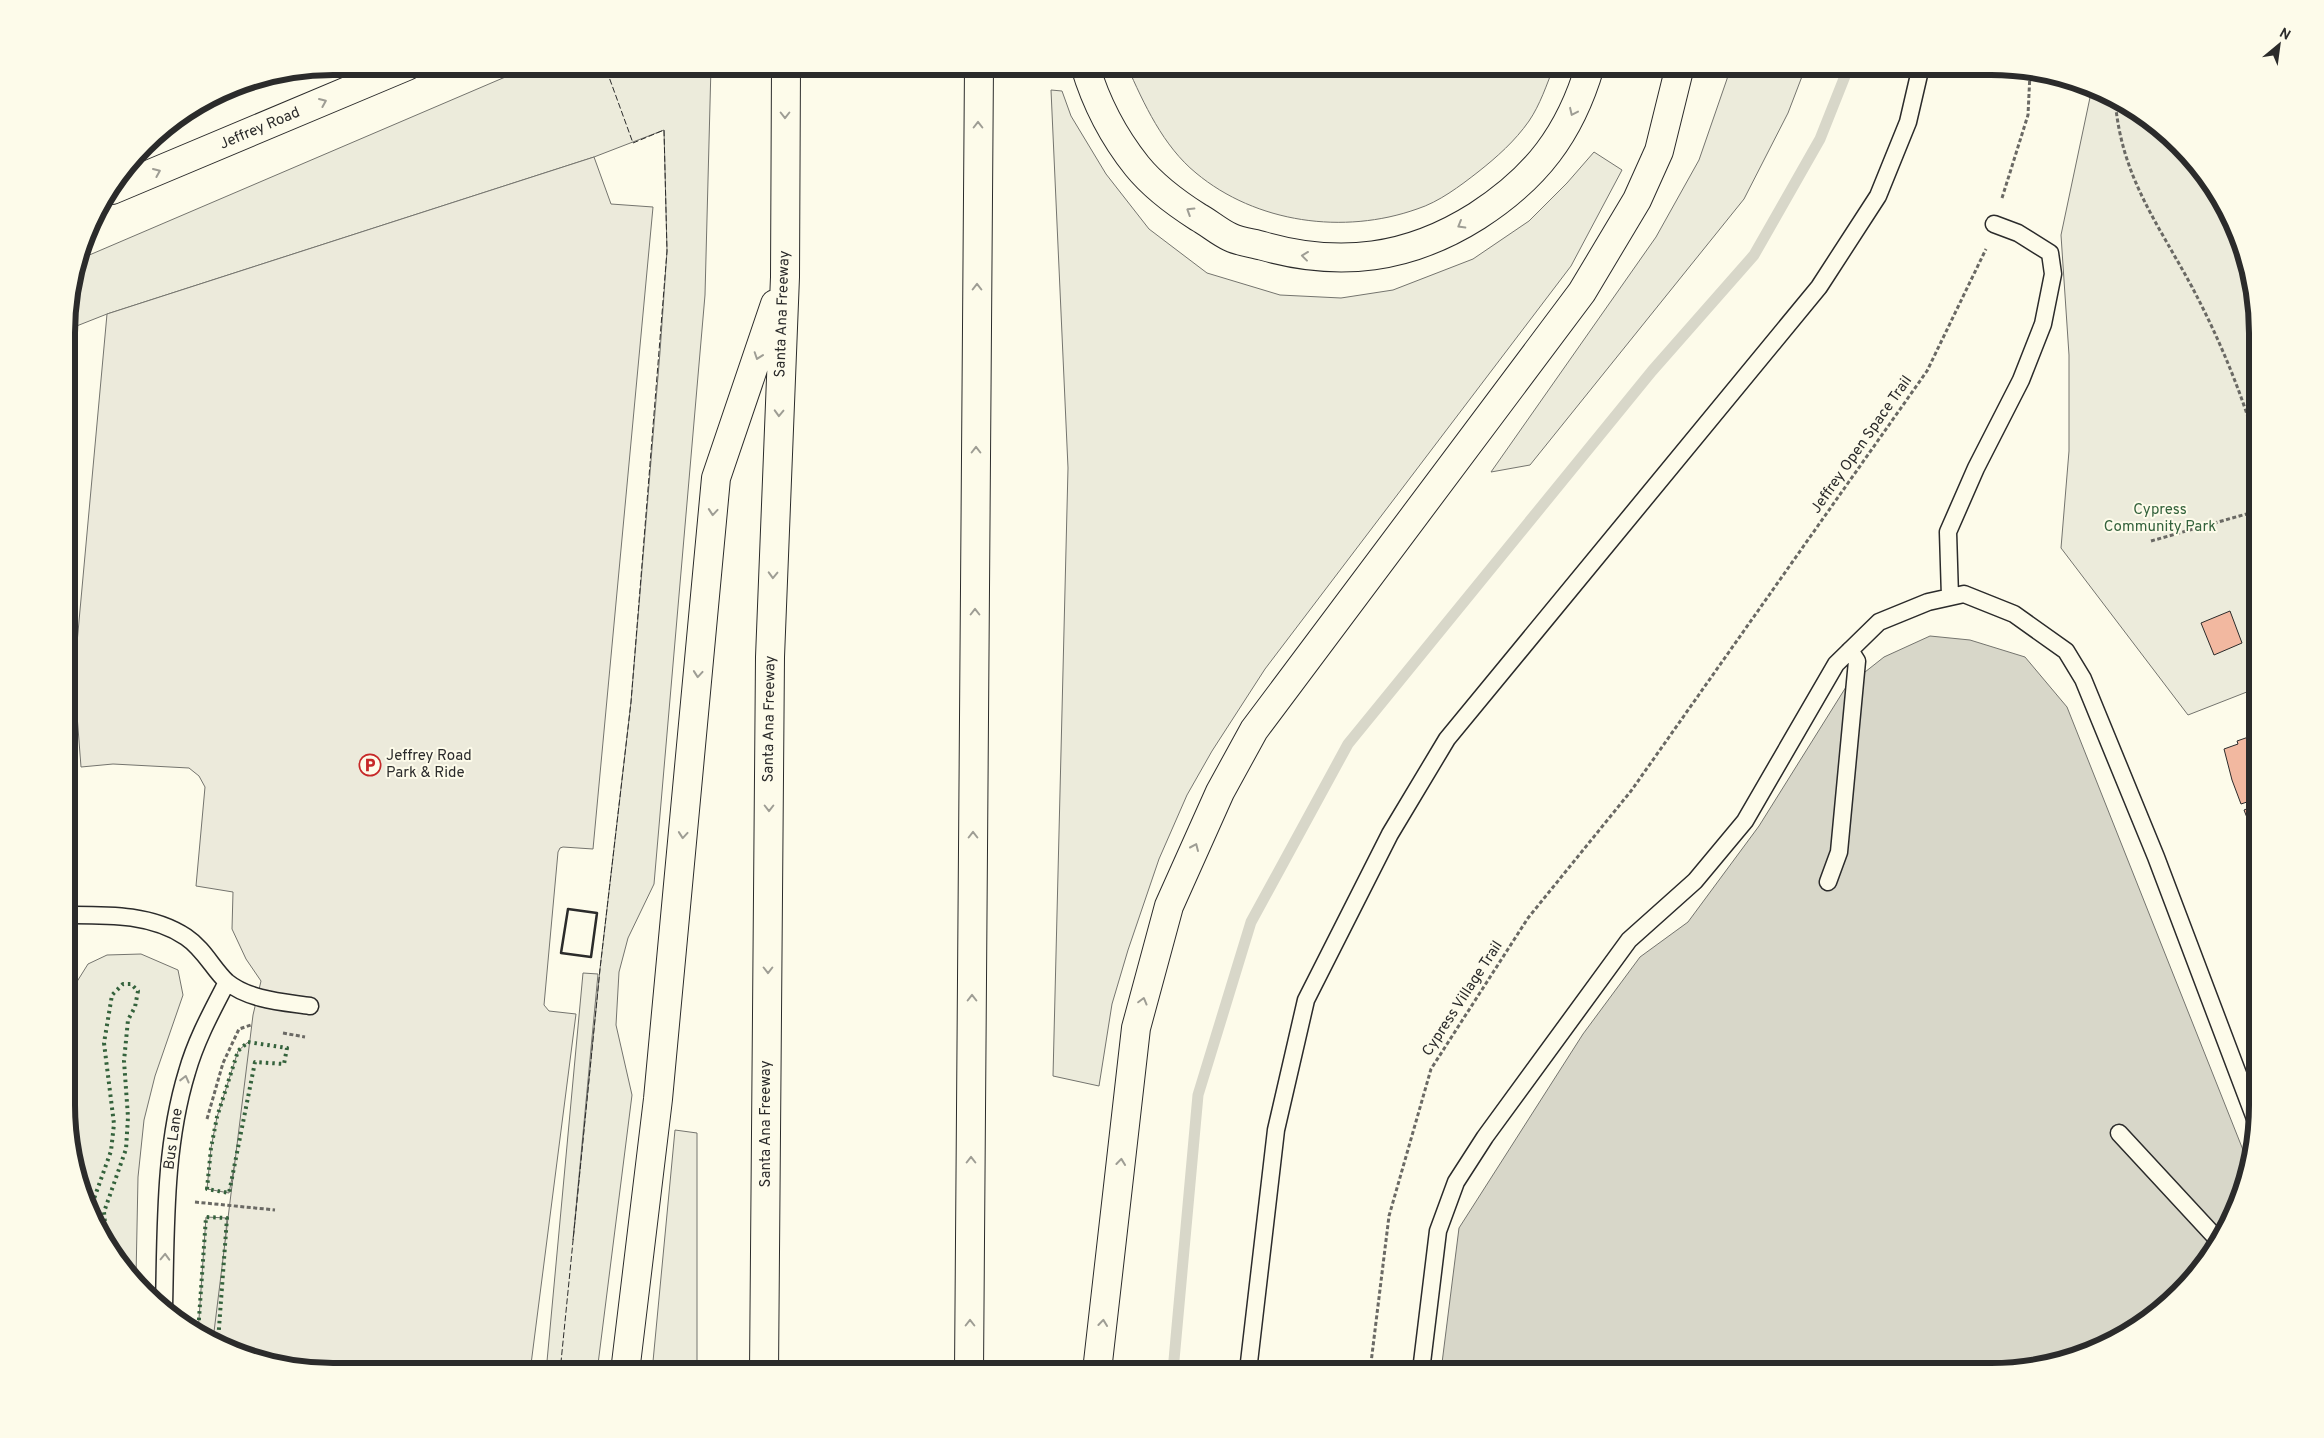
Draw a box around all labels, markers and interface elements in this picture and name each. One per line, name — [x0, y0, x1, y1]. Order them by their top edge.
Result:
north arrow — [2254, 20, 2304, 70]
text: N — [2276, 25, 2293, 45]
one-way arrow — [318, 98, 327, 108]
street label: Jeffrey Road — [217, 103, 303, 155]
one-way arrow — [1569, 107, 1579, 116]
one-way arrow — [780, 111, 791, 119]
one-way arrow — [973, 121, 983, 128]
one-way arrow — [152, 167, 161, 178]
one-way arrow — [1186, 208, 1195, 218]
one-way arrow — [1458, 219, 1467, 229]
street label: Santa Ana Freeway — [771, 250, 795, 378]
one-way arrow — [1301, 251, 1309, 262]
one-way arrow — [972, 283, 982, 291]
one-way arrow — [753, 352, 763, 360]
street label: Jeffrey Open Space Trail — [1807, 372, 1917, 518]
one-way arrow — [774, 409, 785, 417]
one-way arrow — [971, 446, 981, 454]
park label: Cypress Community Park — [2104, 501, 2216, 537]
one-way arrow — [708, 508, 719, 516]
one-way arrow — [768, 572, 779, 580]
one-way arrow — [970, 608, 980, 616]
street label: Santa Ana Freeway — [759, 655, 781, 783]
one-way arrow — [693, 670, 704, 678]
place label: Jeffrey Road Park & Ride — [386, 747, 472, 783]
parking icon: Jeffrey Road Park & Ride — [358, 753, 382, 777]
one-way arrow — [764, 804, 774, 812]
one-way arrow — [968, 831, 979, 839]
one-way arrow — [678, 832, 689, 840]
one-way arrow — [1189, 843, 1200, 852]
street label: Cypress Village Trail — [1419, 938, 1507, 1060]
one-way arrow — [763, 967, 773, 975]
one-way arrow — [967, 994, 977, 1002]
one-way arrow — [1137, 996, 1148, 1005]
street label: Santa Ana Freeway — [757, 1060, 776, 1188]
one-way arrow — [179, 1074, 190, 1083]
street label: Bus Lane — [160, 1107, 188, 1171]
one-way arrow — [966, 1156, 976, 1164]
one-way arrow — [1115, 1157, 1126, 1165]
one-way arrow — [160, 1253, 170, 1260]
one-way arrow — [965, 1319, 975, 1326]
one-way arrow — [1097, 1319, 1108, 1327]

